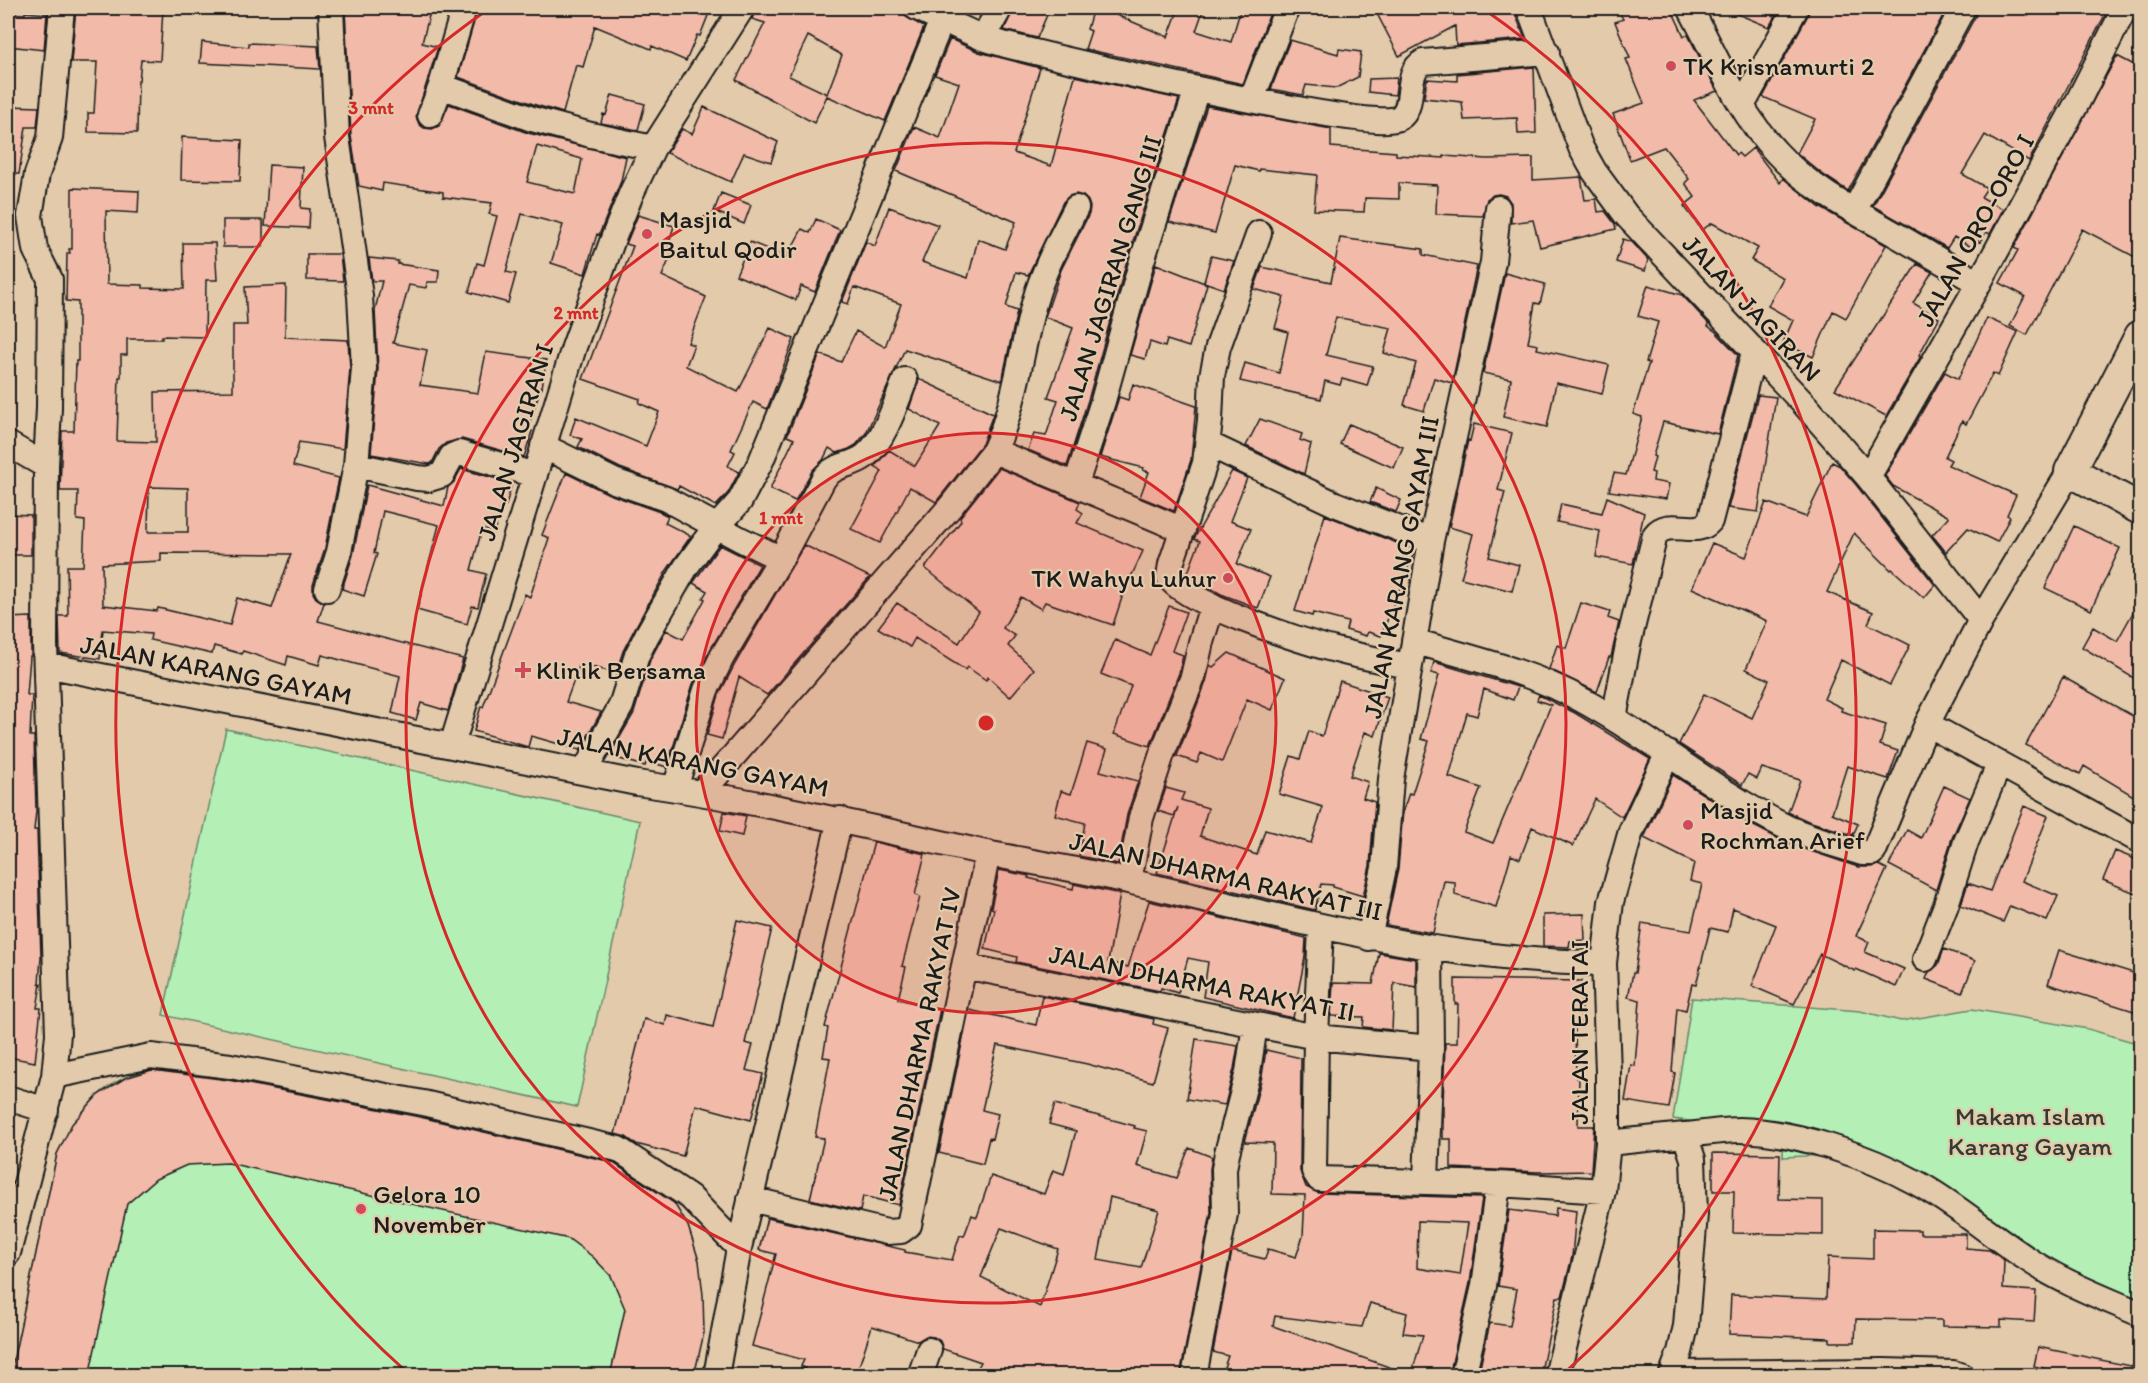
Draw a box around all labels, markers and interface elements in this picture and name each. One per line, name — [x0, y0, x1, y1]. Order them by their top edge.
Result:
place label: TK Krisnamurti 2 — [1683, 50, 1875, 82]
marker: TK Krisnamurti 2 — [1664, 59, 1678, 73]
text: 3 mnt — [348, 97, 394, 119]
street label: JALAN ORO-ORO I — [1909, 128, 2041, 332]
street label: JALAN JAGIRAN GANG III — [1051, 131, 1169, 425]
place label: Masjid Baitul Qodir — [659, 203, 797, 265]
marker: Masjid Baitul Qodir — [640, 227, 654, 241]
street label: JALAN JAGIRAN — [1676, 228, 1828, 388]
text: 2 mnt — [553, 302, 599, 324]
street label: JALAN JAGIRAN I — [470, 339, 560, 545]
street label: JALAN KARANG GAYAM III — [1356, 413, 1446, 721]
text: 1 mnt — [759, 507, 803, 529]
place label: TK Wahyu Luhur — [1031, 562, 1217, 594]
marker: TK Wahyu Luhur — [1221, 571, 1235, 585]
street label: JALAN KARANG GAYAM — [78, 628, 354, 712]
place label: Klinik Bersama — [536, 654, 706, 686]
marker: Klinik Bersama — [514, 661, 532, 679]
centre of rings — [976, 713, 996, 733]
street label: JALAN KARANG GAYAM — [555, 720, 831, 804]
place label: Masjid Rochman Arief — [1700, 794, 1865, 856]
marker: Masjid Rochman Arief — [1681, 818, 1695, 832]
street label: JALAN DHARMA RAKYAT III — [1066, 824, 1386, 928]
street label: JALAN DHARMA RAKYAT IV — [870, 885, 968, 1203]
street label: JALAN DHARMA RAKYAT II — [1047, 938, 1357, 1028]
street label: JALAN TERATAI — [1563, 940, 1595, 1124]
park label: Makam Islam Karang Gayam — [1948, 1100, 2112, 1162]
place label: Gelora 10 November — [373, 1178, 486, 1240]
marker: Gelora 10 November — [354, 1202, 368, 1216]

